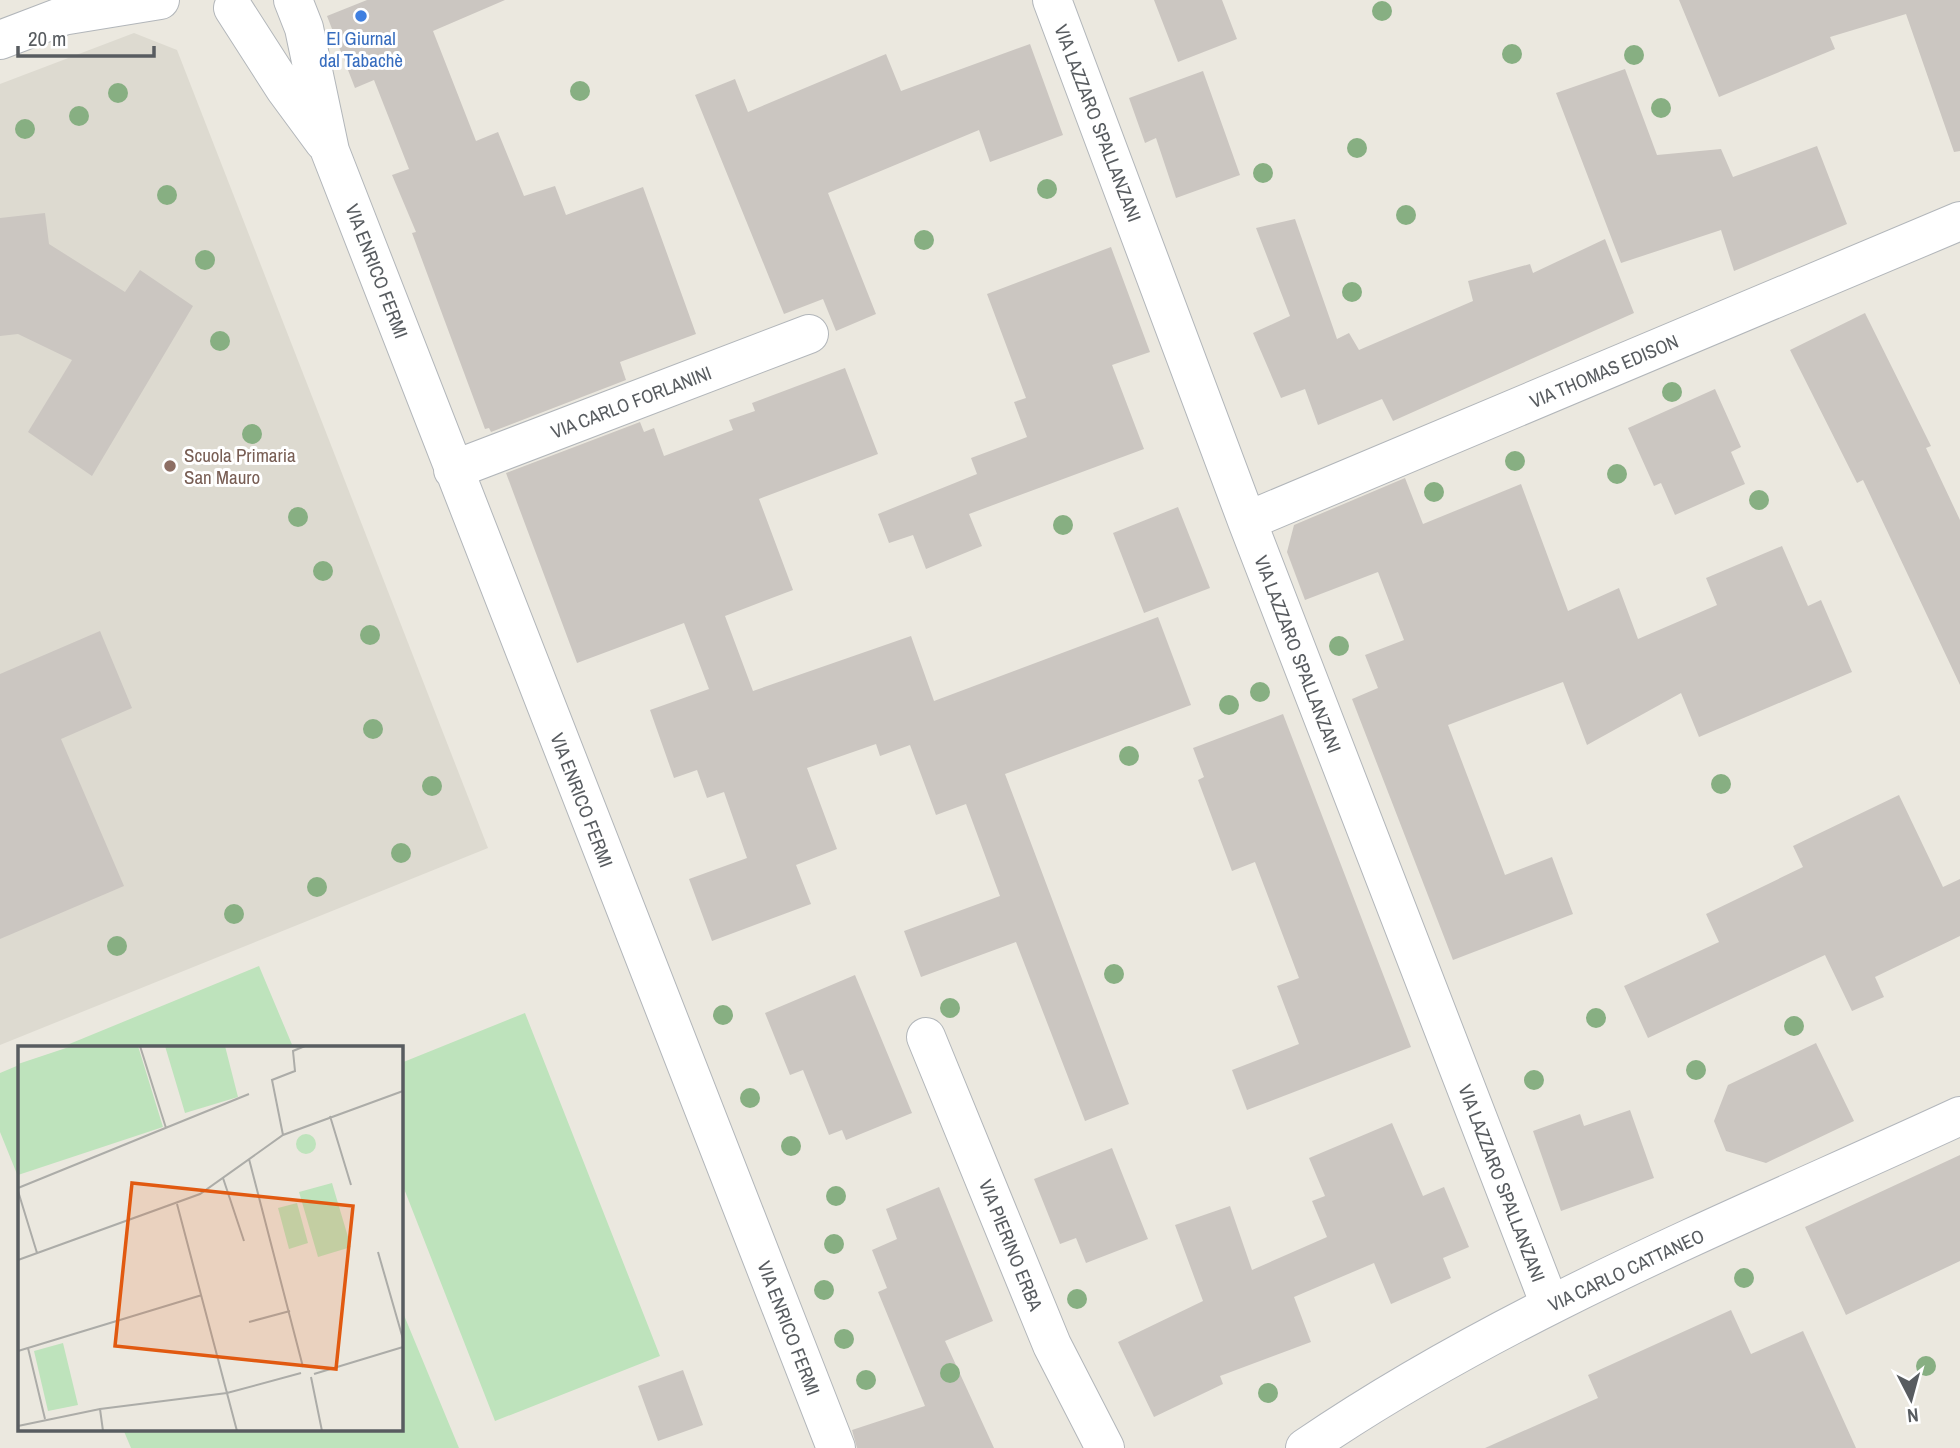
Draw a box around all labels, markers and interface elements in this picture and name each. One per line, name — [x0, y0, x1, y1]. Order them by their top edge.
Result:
marker: El Giurnal dal Tabachè — [353, 8, 369, 24]
scale bar — [18, 14, 154, 58]
street label: VIA LAZZARO SPALLANZANI — [1048, 21, 1148, 225]
text: 20 m — [28, 24, 66, 53]
place label: El Giurnal dal Tabachè — [319, 25, 403, 73]
street label: VIA ENRICO FERMI — [339, 200, 415, 342]
street label: VIA THOMAS EDISON — [1526, 328, 1682, 414]
street label: VIA CARLO FORLANINI — [547, 359, 715, 445]
place label: Scuola Primaria San Mauro — [184, 442, 296, 490]
marker: Scuola Primaria San Mauro — [162, 458, 178, 474]
street label: VIA LAZZARO SPALLANZANI — [1248, 552, 1348, 756]
street label: VIA ENRICO FERMI — [544, 729, 620, 871]
inset map — [18, 1046, 402, 1430]
street label: VIA LAZZARO SPALLANZANI — [1452, 1081, 1552, 1285]
street label: VIA PIERINO ERBA — [973, 1175, 1049, 1315]
street label: VIA CARLO CATTANEO — [1544, 1222, 1708, 1318]
street label: VIA ENRICO FERMI — [751, 1257, 827, 1399]
north arrow — [1876, 1364, 1946, 1434]
text: N — [1906, 1402, 1920, 1429]

